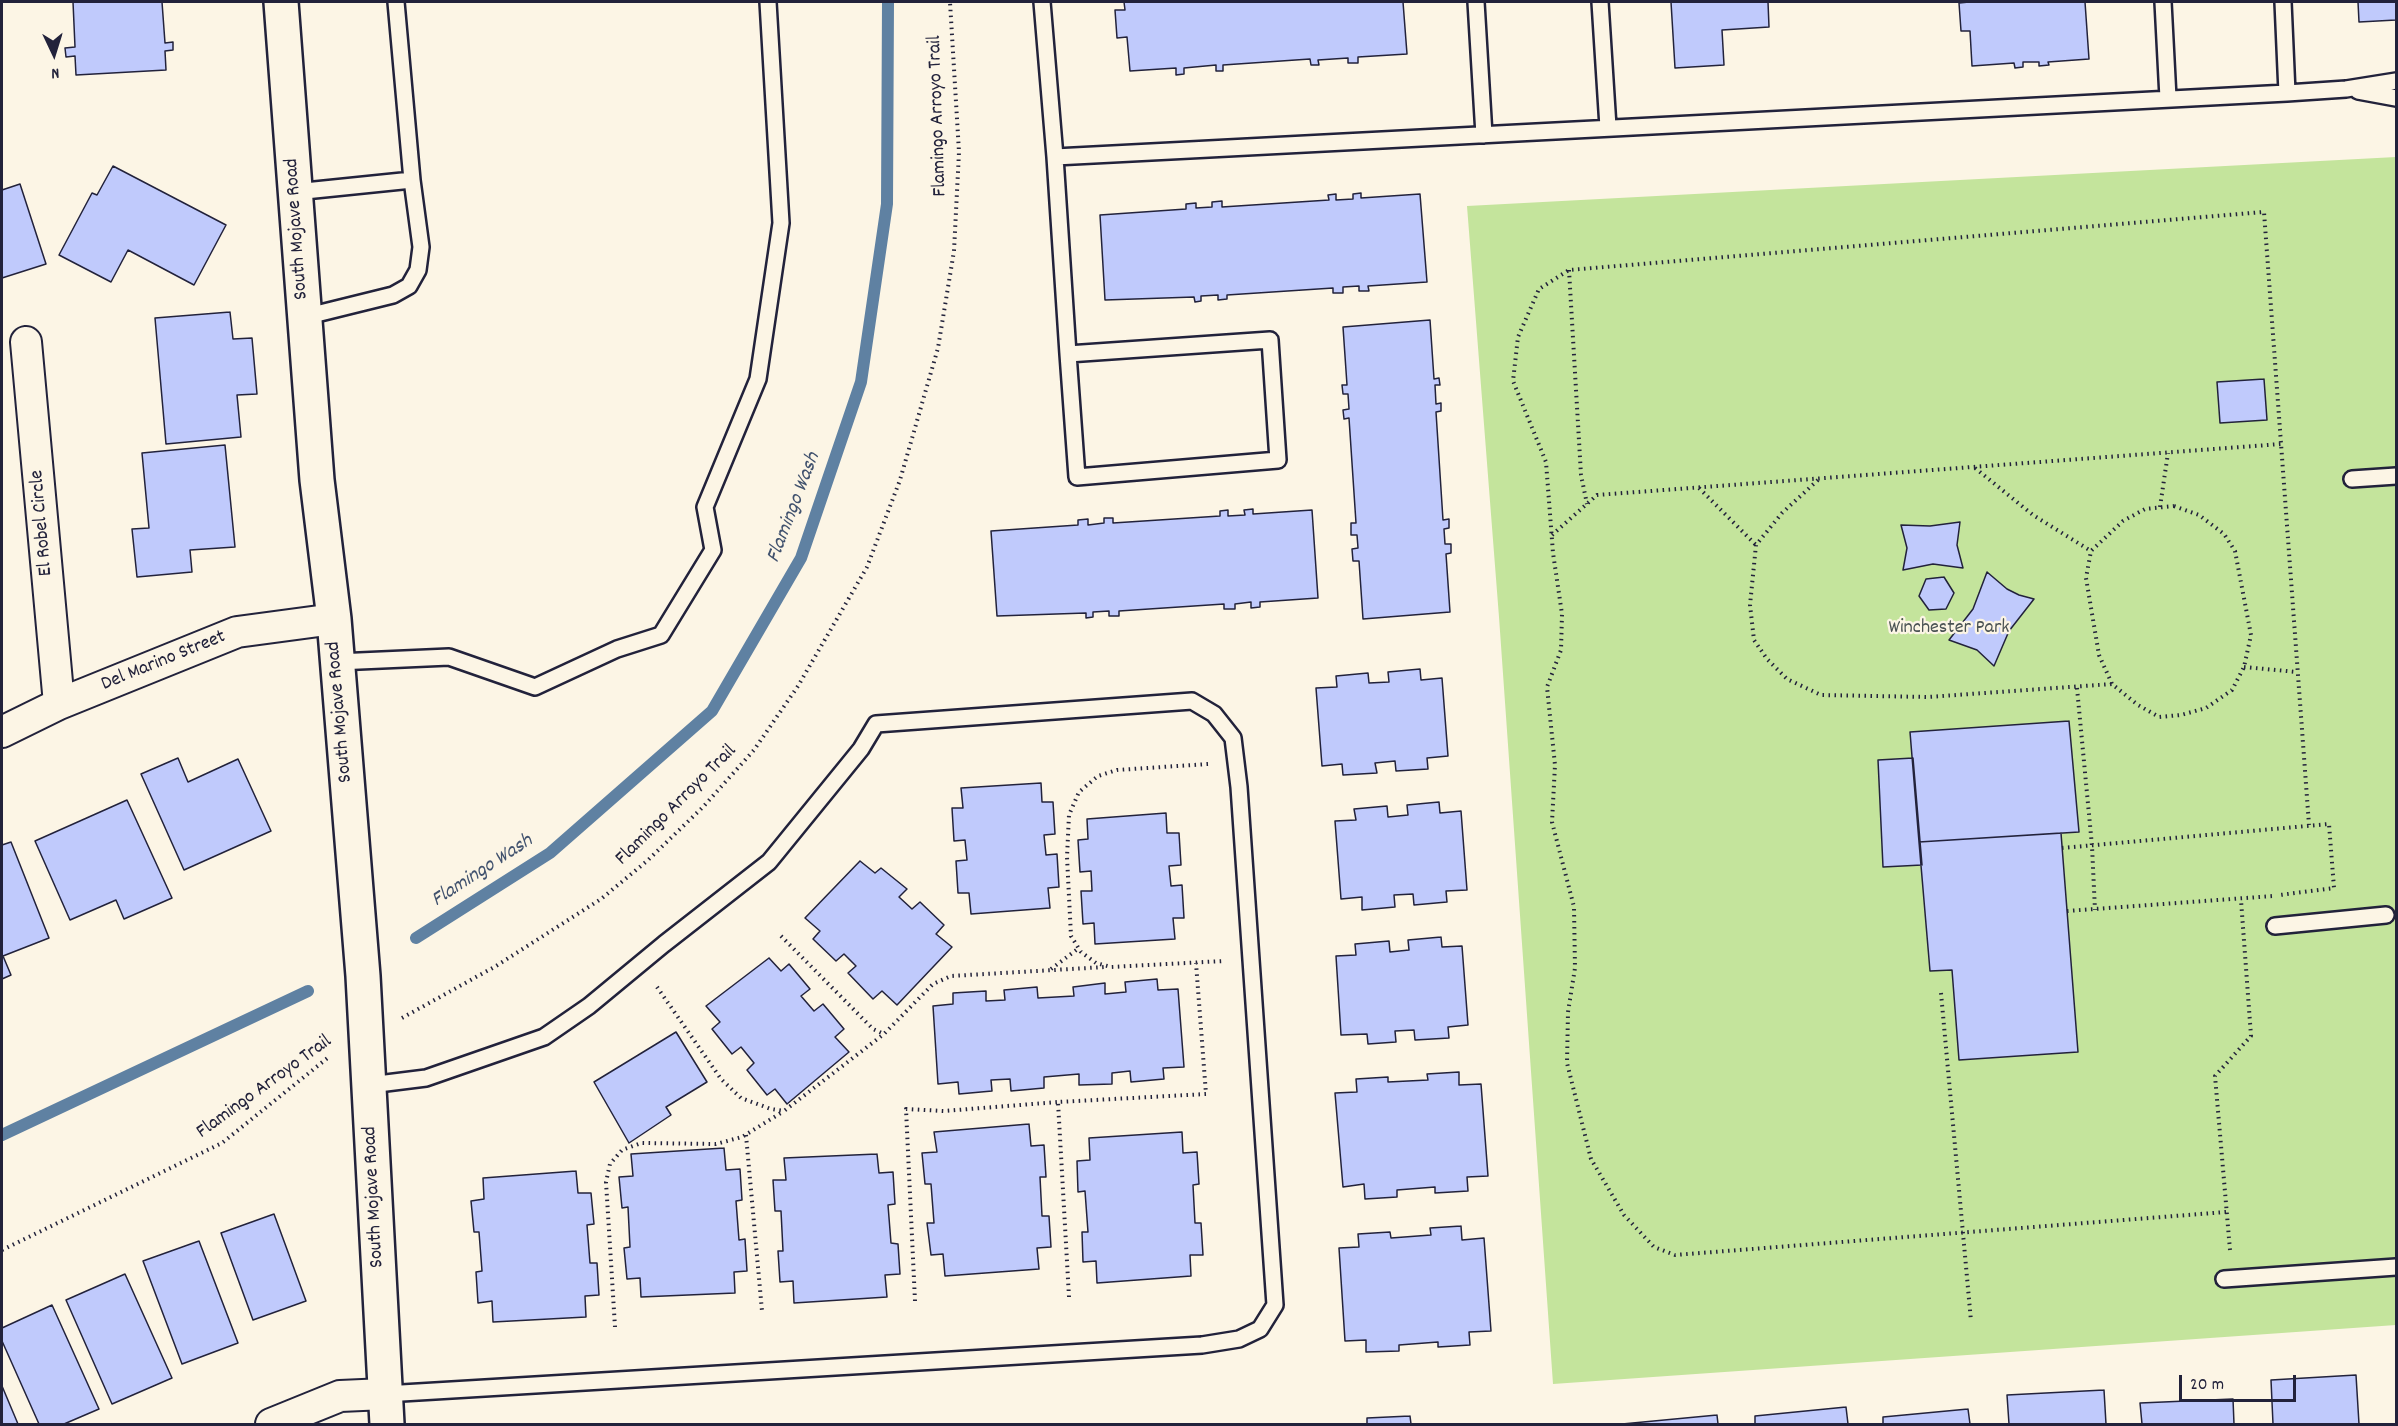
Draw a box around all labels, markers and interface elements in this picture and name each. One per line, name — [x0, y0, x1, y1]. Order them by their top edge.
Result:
north arrow — [24, 24, 84, 84]
street label: Flamingo Arroyo Trail — [924, 35, 954, 197]
text: N — [51, 61, 60, 84]
street label: South Mojave Road — [281, 157, 315, 301]
water label: Flamingo Wash — [762, 449, 828, 567]
street label: El Robel Circle — [26, 469, 60, 577]
park label: Winchester Park — [1888, 617, 2010, 641]
street label: Del Marino Street — [98, 626, 230, 698]
street label: South Mojave Road — [323, 640, 359, 784]
street label: Flamingo Arroyo Trail — [611, 740, 743, 872]
water label: Flamingo Wash — [428, 830, 538, 914]
street label: Flamingo Arroyo Trail — [193, 1031, 337, 1145]
street label: South Mojave Road — [359, 1126, 391, 1268]
scale bar — [2182, 1363, 2299, 1401]
text: 20 m — [2190, 1373, 2224, 1398]

